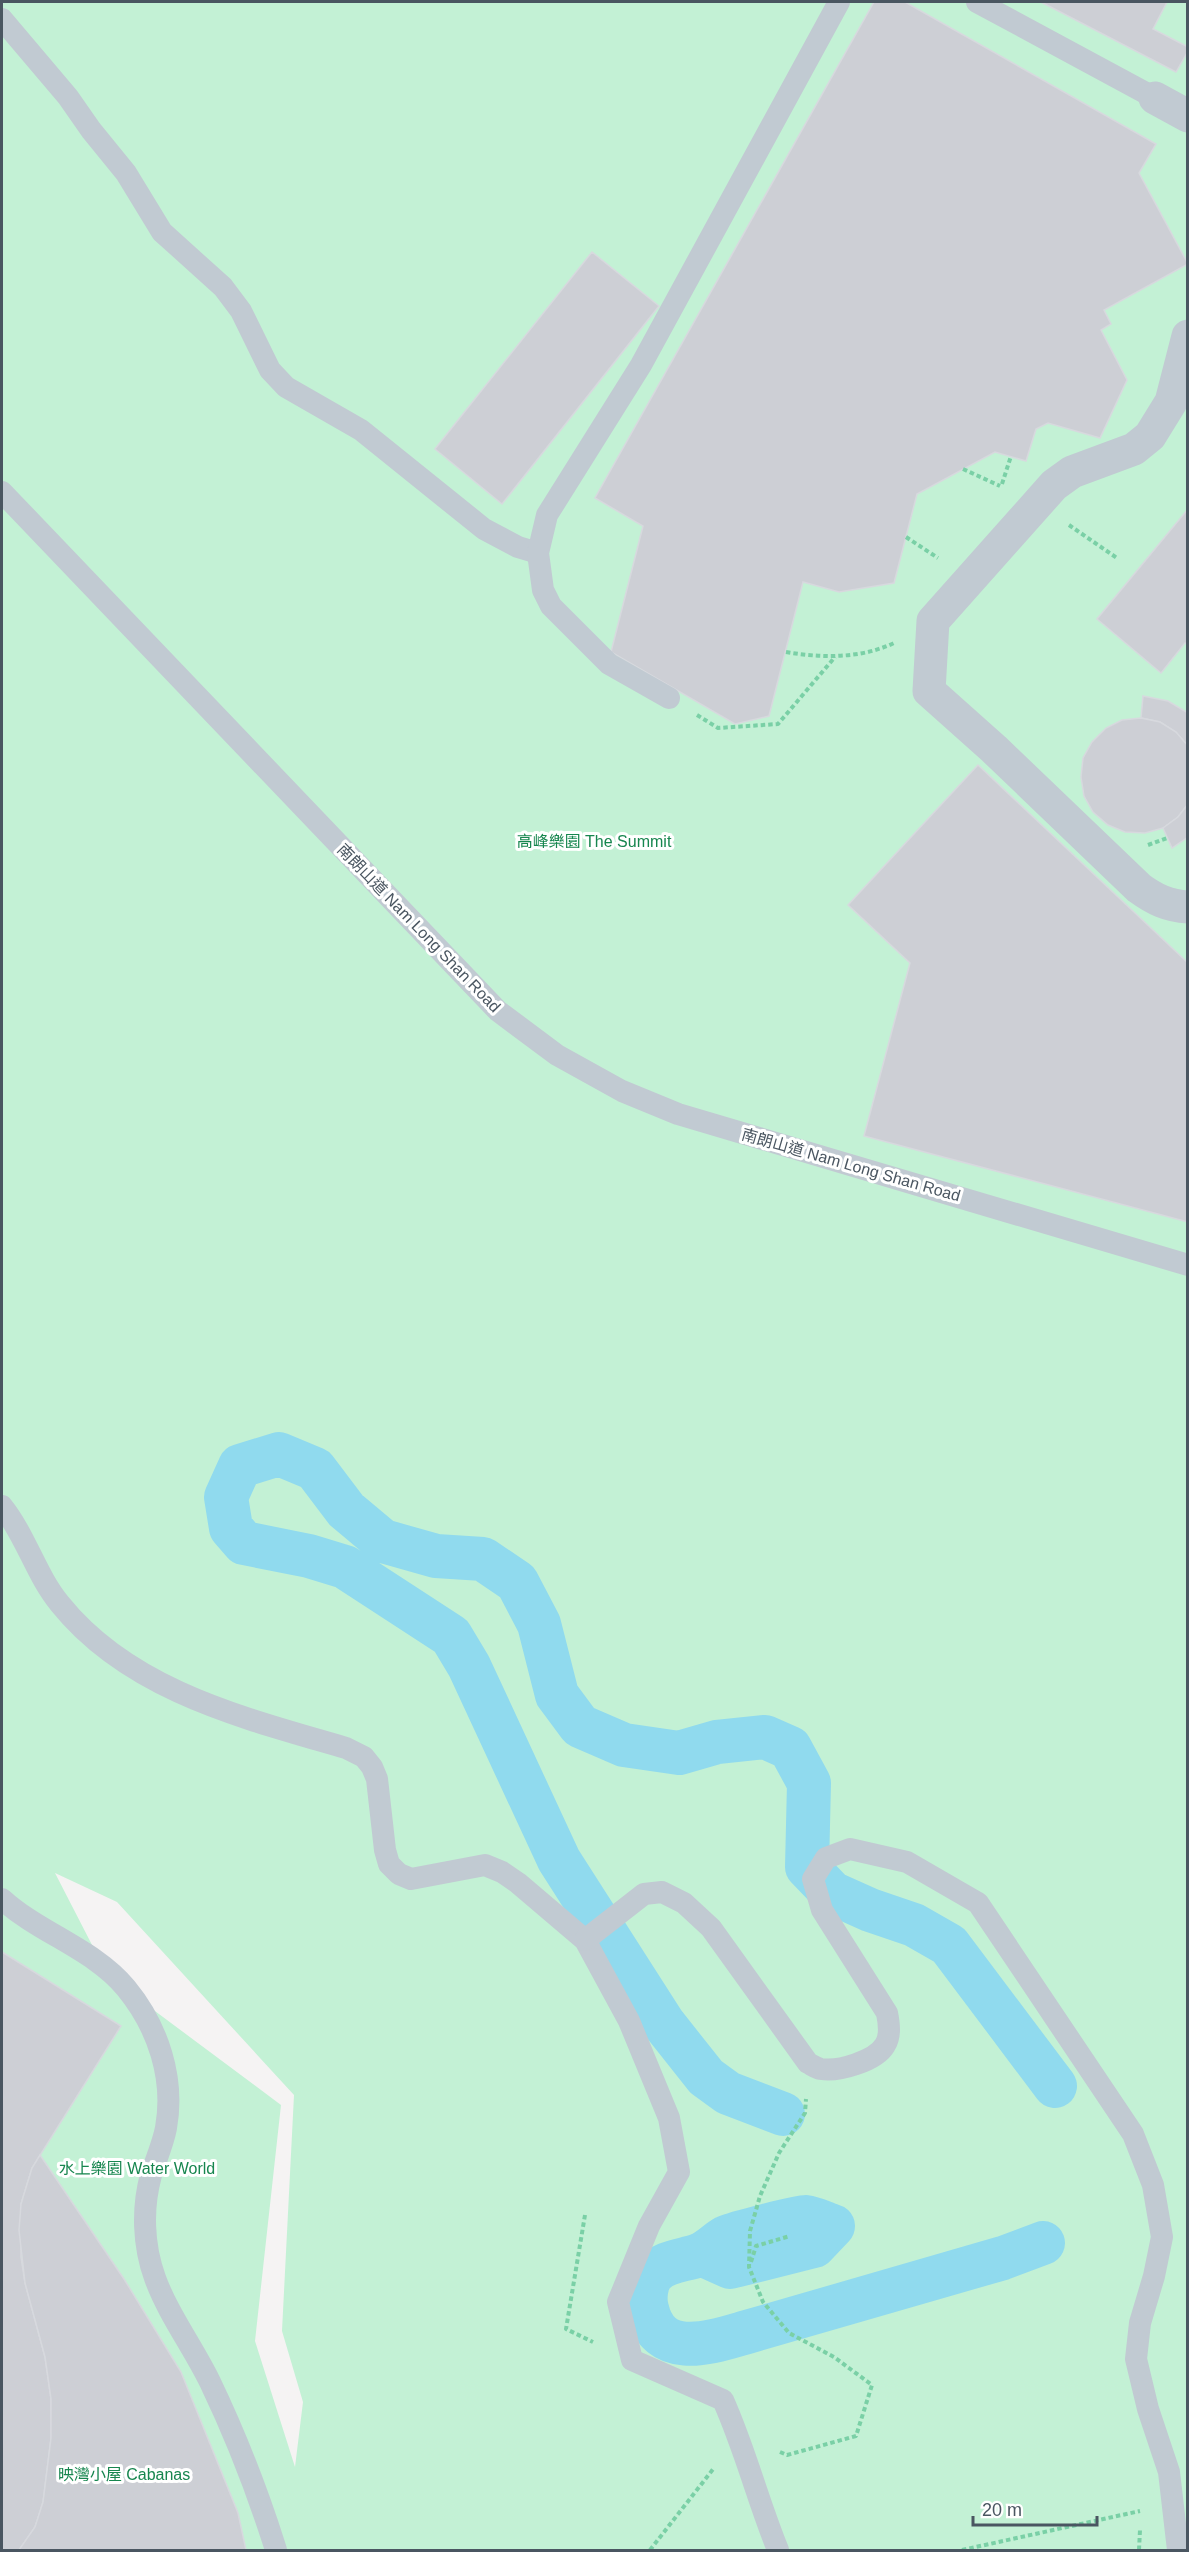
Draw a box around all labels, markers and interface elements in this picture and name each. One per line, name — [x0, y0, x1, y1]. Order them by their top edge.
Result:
park label: 高峰樂園 The Summit — [517, 833, 672, 850]
street label: 南朗山道 Nam Long Shan Road — [334, 841, 504, 1015]
street label: 南朗山道 Nam Long Shan Road — [740, 1126, 962, 1204]
park label: 水上樂園 Water World — [59, 2160, 215, 2177]
park label: 映灣小屋 Cabanas — [58, 2466, 190, 2483]
scale bar — [973, 2489, 1098, 2527]
text: 20 m — [982, 2500, 1022, 2520]

